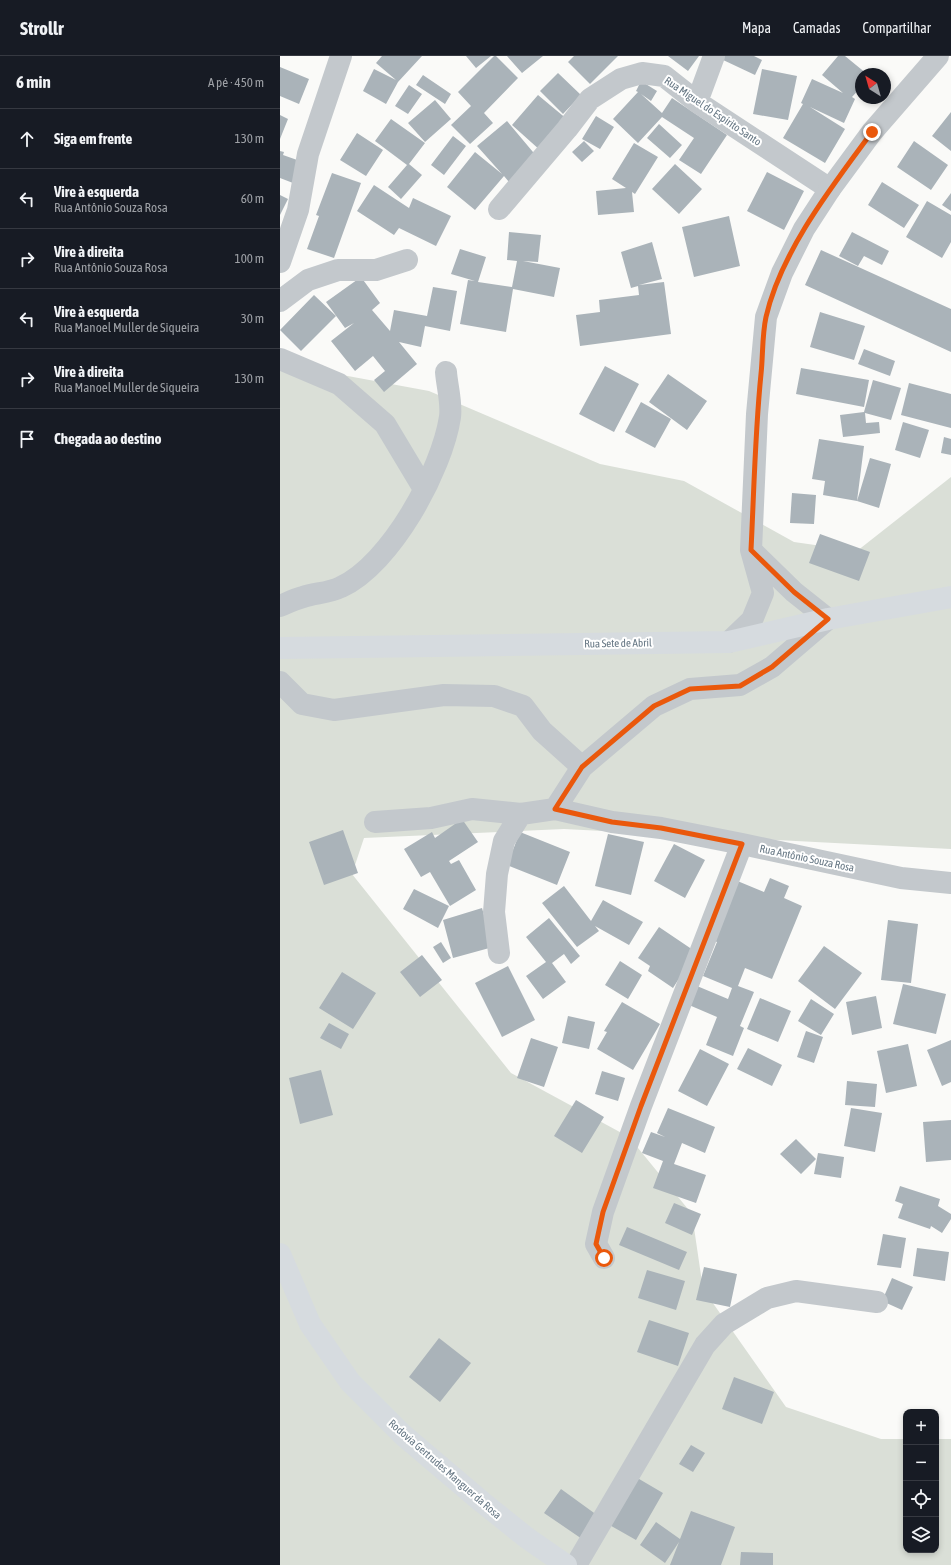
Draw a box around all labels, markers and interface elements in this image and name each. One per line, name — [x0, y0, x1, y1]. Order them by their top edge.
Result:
text: Strollr — [20, 17, 64, 39]
text: Mapa — [742, 20, 771, 36]
text: Camadas — [793, 20, 841, 36]
text: Compartilhar — [863, 20, 931, 36]
north arrow — [855, 68, 891, 104]
text: 6 min — [16, 72, 51, 92]
street label: Rua Miguel do Espírito Santo — [662, 74, 764, 148]
text: A pé · 450 m — [208, 75, 264, 90]
route end — [863, 123, 881, 141]
icon: ahead — [16, 128, 38, 150]
text: Siga em frente — [54, 130, 132, 147]
text: 130 m — [235, 131, 264, 146]
text: Vire à esquerda — [54, 183, 139, 200]
icon: left — [16, 188, 38, 210]
text: 60 m — [241, 191, 264, 206]
text: Rua Antônio Souza Rosa — [54, 200, 168, 215]
text: Vire à direita — [54, 243, 124, 260]
icon: right — [16, 248, 38, 270]
text: 100 m — [235, 251, 264, 266]
text: Rua Antônio Souza Rosa — [54, 260, 168, 275]
text: Vire à esquerda — [54, 303, 139, 320]
icon: left — [16, 308, 38, 330]
text: 30 m — [241, 311, 264, 326]
text: Rua Manoel Muller de Siqueira — [54, 320, 199, 335]
text: Vire à direita — [54, 363, 124, 380]
icon: right — [16, 368, 38, 390]
text: 130 m — [235, 371, 264, 386]
text: Rua Manoel Muller de Siqueira — [54, 380, 199, 395]
icon: arrive — [16, 428, 38, 450]
text: Chegada ao destino — [54, 430, 162, 447]
street label: Rua Sete de Abril — [584, 636, 652, 650]
street label: Rua Antônio Souza Rosa — [759, 842, 855, 874]
route start — [595, 1249, 613, 1267]
map controls — [903, 1409, 939, 1553]
button: + — [903, 1409, 939, 1445]
street label: Rodovia Gertrudes Manguer da Rosa — [386, 1417, 504, 1521]
button: − — [903, 1445, 939, 1481]
button: locate — [903, 1481, 939, 1517]
button: layers — [903, 1517, 939, 1553]

